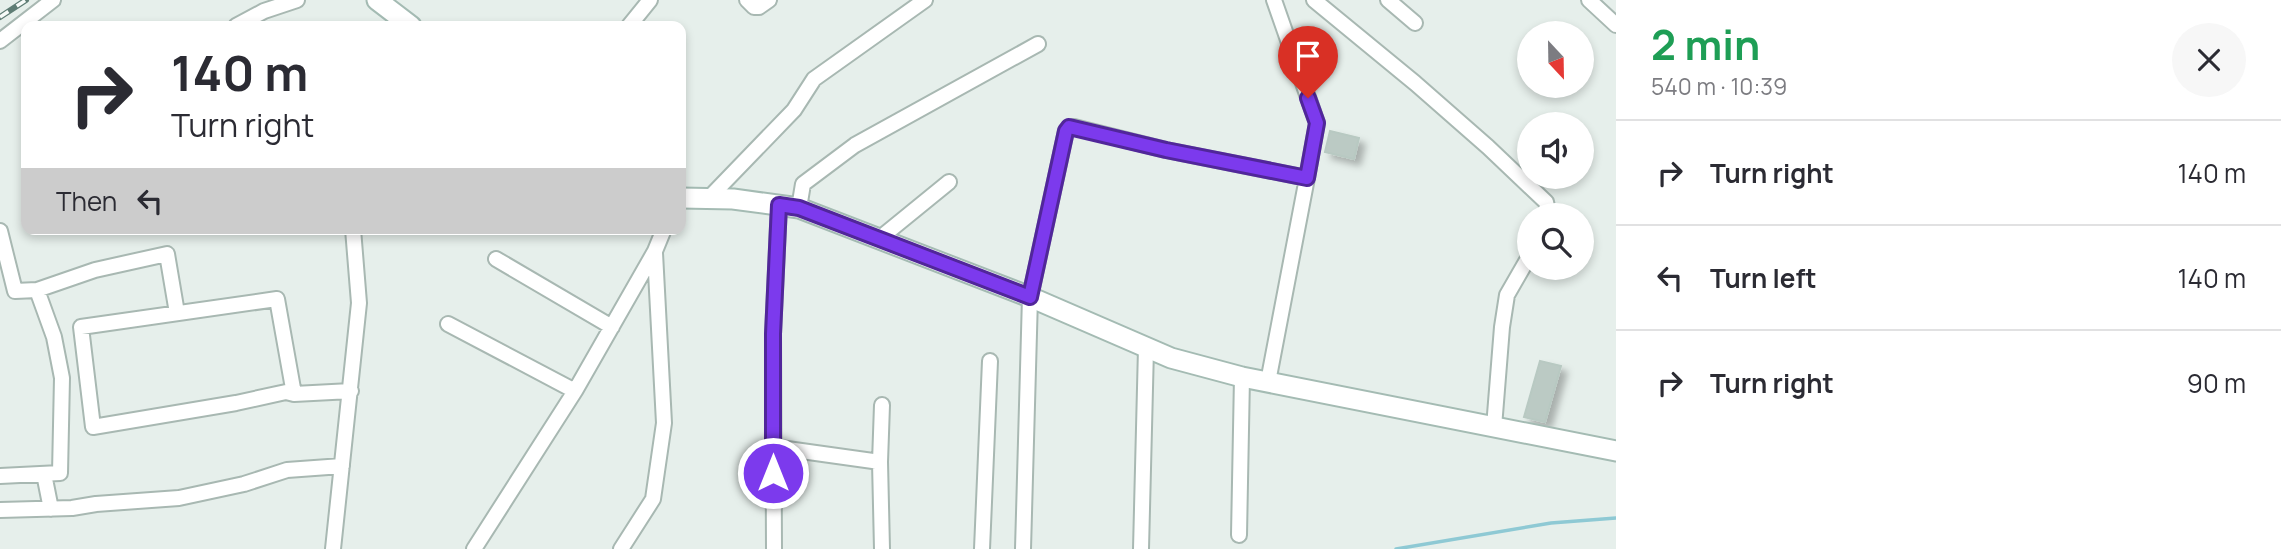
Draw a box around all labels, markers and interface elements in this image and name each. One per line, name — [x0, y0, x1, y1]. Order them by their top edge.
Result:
text: 2 min — [1651, 15, 1760, 73]
north arrow — [1517, 21, 1594, 98]
map controls — [1517, 21, 1594, 280]
button: close — [2172, 23, 2246, 97]
pin — [1278, 26, 1338, 98]
icon: arrive — [1289, 37, 1327, 75]
text: 140 m — [171, 39, 308, 106]
icon: right — [56, 49, 147, 140]
text: 540 m · 10:39 — [1651, 70, 1787, 102]
text: Turn right — [171, 103, 314, 147]
button: sound — [1517, 112, 1594, 189]
icon: right — [1651, 154, 1689, 192]
text: Turn right — [1710, 155, 1834, 191]
text: 140 m — [2177, 155, 2246, 191]
icon: left — [131, 182, 169, 220]
text: Then — [56, 183, 117, 219]
button: search — [1517, 203, 1594, 280]
icon: left — [1651, 259, 1689, 297]
text: Turn left — [1710, 260, 1817, 296]
text: 140 m — [2177, 260, 2246, 296]
icon: right — [1651, 364, 1689, 402]
text: Turn right — [1710, 365, 1834, 401]
text: 90 m — [2187, 365, 2246, 401]
position arrow — [736, 436, 810, 510]

